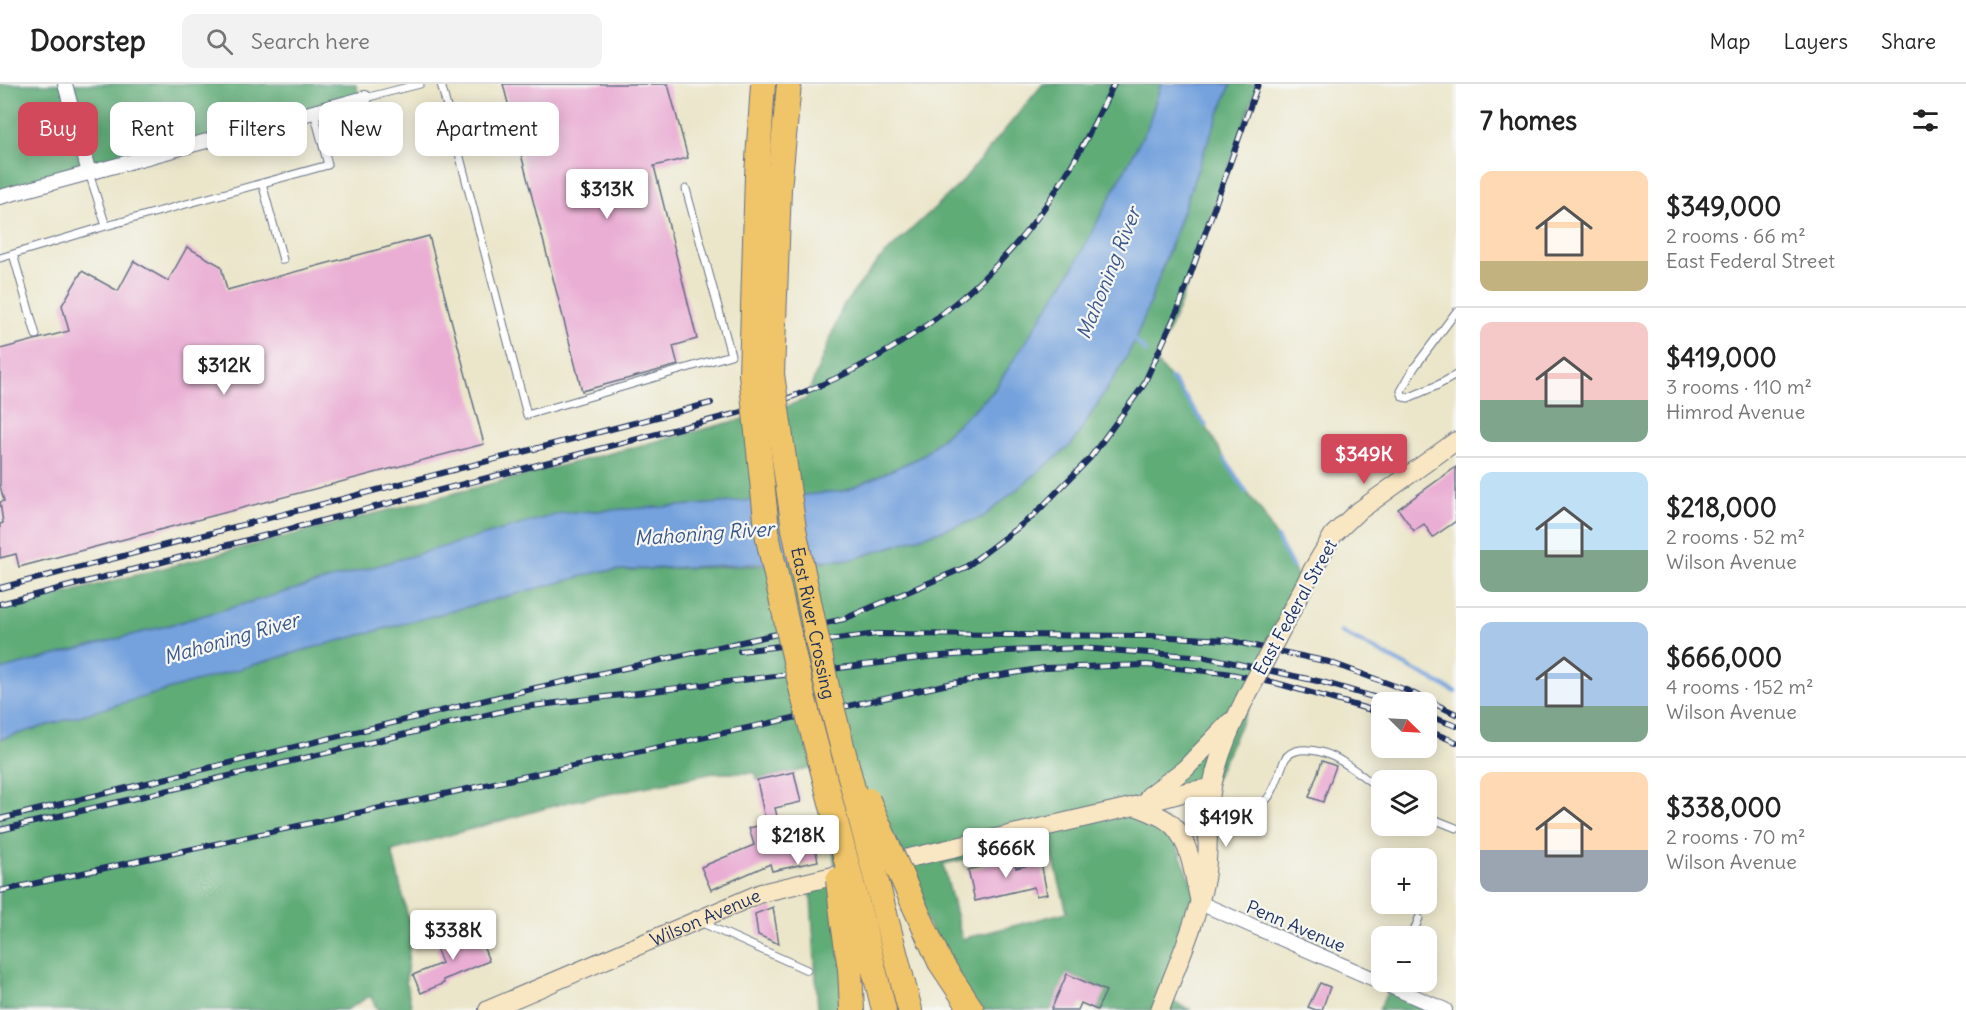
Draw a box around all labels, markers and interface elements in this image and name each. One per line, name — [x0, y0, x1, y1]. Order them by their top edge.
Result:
search box — [182, 14, 602, 68]
text: Doorstep — [30, 23, 146, 59]
icon: search — [203, 25, 236, 58]
text: Search here — [251, 27, 370, 55]
text: Map — [1710, 28, 1750, 55]
text: Layers — [1783, 28, 1848, 55]
text: Share — [1881, 28, 1936, 55]
chip: Buy — [18, 102, 98, 156]
chip: Rent — [110, 102, 195, 156]
chip: Filters — [207, 102, 307, 156]
chip: New — [319, 102, 403, 156]
chip: Apartment — [415, 102, 559, 156]
text: 7 homes — [1480, 104, 1577, 137]
icon: filters — [1909, 104, 1942, 137]
pin: $313K — [565, 169, 649, 220]
text: $313K — [580, 176, 634, 201]
text: $349,000 — [1666, 190, 1781, 223]
icon: home — [1528, 195, 1600, 267]
water label: Mahoning River — [1070, 201, 1147, 342]
text: 2 rooms · 66 m² — [1666, 223, 1806, 248]
text: East Federal Street — [1666, 248, 1835, 273]
text: $419,000 — [1666, 341, 1777, 374]
pin: $312K — [182, 345, 266, 396]
icon: home — [1528, 346, 1600, 418]
text: $312K — [197, 352, 251, 377]
text: 3 rooms · 110 m² — [1666, 374, 1812, 399]
text: Himrod Avenue — [1666, 399, 1805, 424]
pin: $349K — [1322, 434, 1406, 485]
text: $349K — [1335, 441, 1393, 466]
text: $218,000 — [1666, 491, 1777, 524]
icon: home — [1528, 496, 1600, 568]
water label: Mahoning River — [633, 515, 777, 550]
text: 2 rooms · 52 m² — [1666, 524, 1805, 549]
street label: East Federal Street — [1248, 535, 1342, 679]
street label: East River Crossing — [787, 545, 841, 701]
text: Wilson Avenue — [1666, 549, 1797, 574]
water label: Mahoning River — [160, 606, 304, 669]
text: $666,000 — [1666, 641, 1782, 674]
icon: home — [1528, 646, 1600, 718]
text: 4 rooms · 152 m² — [1666, 674, 1814, 699]
north arrow — [1371, 692, 1437, 758]
map controls — [1371, 692, 1437, 992]
text: Wilson Avenue — [1666, 699, 1797, 724]
button: layers — [1371, 770, 1437, 836]
text: $338,000 — [1666, 791, 1782, 824]
icon: home — [1528, 796, 1600, 868]
pin: $419K — [1184, 797, 1268, 848]
text: $419K — [1199, 804, 1253, 829]
pin: $218K — [756, 815, 840, 866]
text: $218K — [771, 822, 825, 847]
text: 2 rooms · 70 m² — [1666, 824, 1806, 849]
pin: $666K — [964, 828, 1048, 879]
text: $666K — [977, 835, 1035, 860]
button: + — [1371, 848, 1437, 914]
text: Wilson Avenue — [1666, 849, 1797, 874]
street label: Wilson Avenue — [646, 883, 764, 951]
street label: Penn Avenue — [1243, 895, 1349, 957]
pin: $338K — [411, 910, 495, 961]
text: $338K — [424, 917, 482, 942]
button: − — [1371, 926, 1437, 992]

